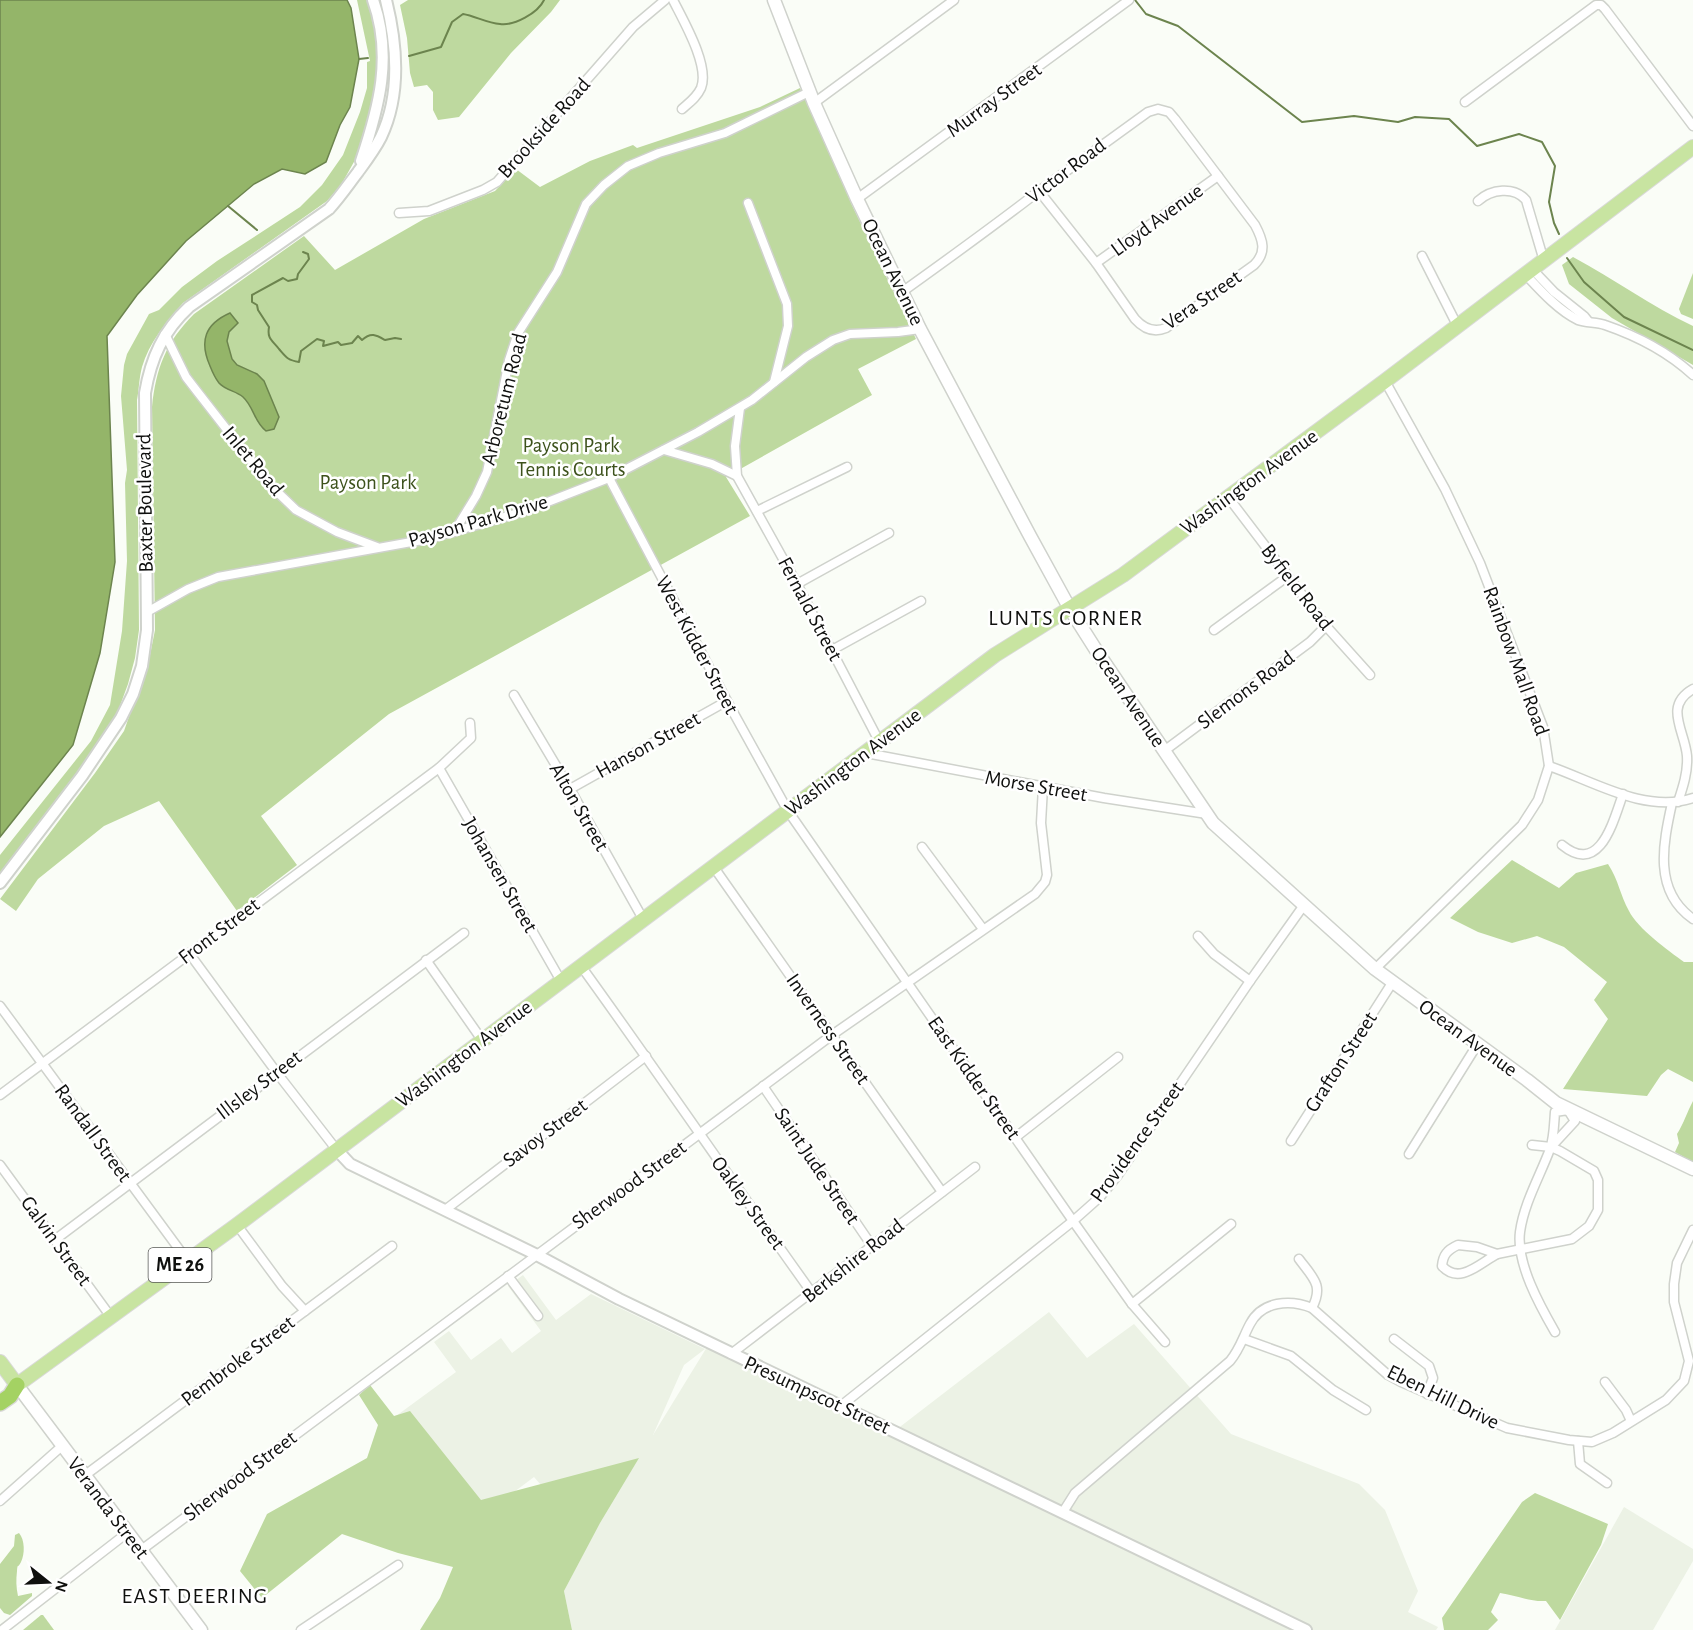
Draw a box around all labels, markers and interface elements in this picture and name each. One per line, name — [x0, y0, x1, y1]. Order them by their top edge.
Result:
street label: Murray Street — [943, 59, 1045, 141]
street label: Brookside Road — [494, 74, 594, 182]
street label: Victor Road — [1022, 134, 1110, 208]
street label: Lloyd Avenue — [1107, 180, 1207, 260]
street label: Ocean Avenue — [858, 215, 928, 329]
street label: Vera Street — [1159, 266, 1245, 334]
street label: Arboretum Road — [477, 331, 531, 467]
street label: Inlet Road — [218, 422, 288, 500]
street label: Washington Avenue — [1176, 425, 1322, 539]
street label: Baxter Boulevard — [133, 433, 157, 573]
park label: Payson Park Tennis Courts — [517, 435, 625, 480]
park label: Payson Park — [319, 472, 417, 493]
street label: Payson Park Drive — [406, 491, 550, 551]
street label: Byfield Road — [1257, 540, 1337, 634]
street label: Fernald Street — [774, 554, 846, 665]
street label: West Kidder Street — [652, 572, 742, 718]
street label: Rainbow Mall Road — [1479, 584, 1553, 738]
district label: LUNTS CORNER — [988, 607, 1144, 629]
street label: Ocean Avenue — [1087, 643, 1169, 751]
street label: Slemons Road — [1194, 647, 1298, 733]
street label: Washington Avenue — [781, 704, 925, 820]
street label: Hanson Street — [592, 708, 704, 782]
street label: Alton Street — [546, 759, 613, 855]
street label: Morse Street — [983, 767, 1089, 805]
street label: Johansen Street — [459, 814, 541, 936]
street label: Front Street — [174, 894, 264, 968]
street label: Inverness Street — [782, 970, 874, 1088]
street label: Ocean Avenue — [1415, 995, 1521, 1081]
street label: Washington Avenue — [392, 996, 536, 1112]
street label: Grafton Street — [1301, 1008, 1381, 1116]
street label: East Kidder Street — [924, 1013, 1024, 1144]
street label: Illsley Street — [213, 1046, 306, 1124]
street label: Providence Street — [1086, 1078, 1188, 1206]
street label: Randall Street — [51, 1080, 136, 1186]
street label: Savoy Street — [499, 1095, 591, 1171]
street label: Saint Jude Street — [770, 1104, 864, 1228]
street label: Sherwood Street — [568, 1136, 690, 1233]
street label: Oakley Street — [707, 1153, 789, 1254]
street label: Galvin Street — [17, 1192, 96, 1290]
street label: Berkshire Road — [798, 1215, 908, 1307]
road number: ME 26 — [148, 1248, 212, 1282]
street label: Pembroke Street — [177, 1312, 299, 1410]
street label: Presumpscot Street — [741, 1352, 894, 1438]
street label: Eben Hill Drive — [1384, 1361, 1502, 1433]
street label: Sherwood Street — [180, 1427, 301, 1525]
street label: Veranda Street — [63, 1453, 153, 1563]
north arrow — [18, 1552, 78, 1612]
text: N — [52, 1579, 71, 1594]
district label: EAST DEERING — [121, 1585, 269, 1607]

